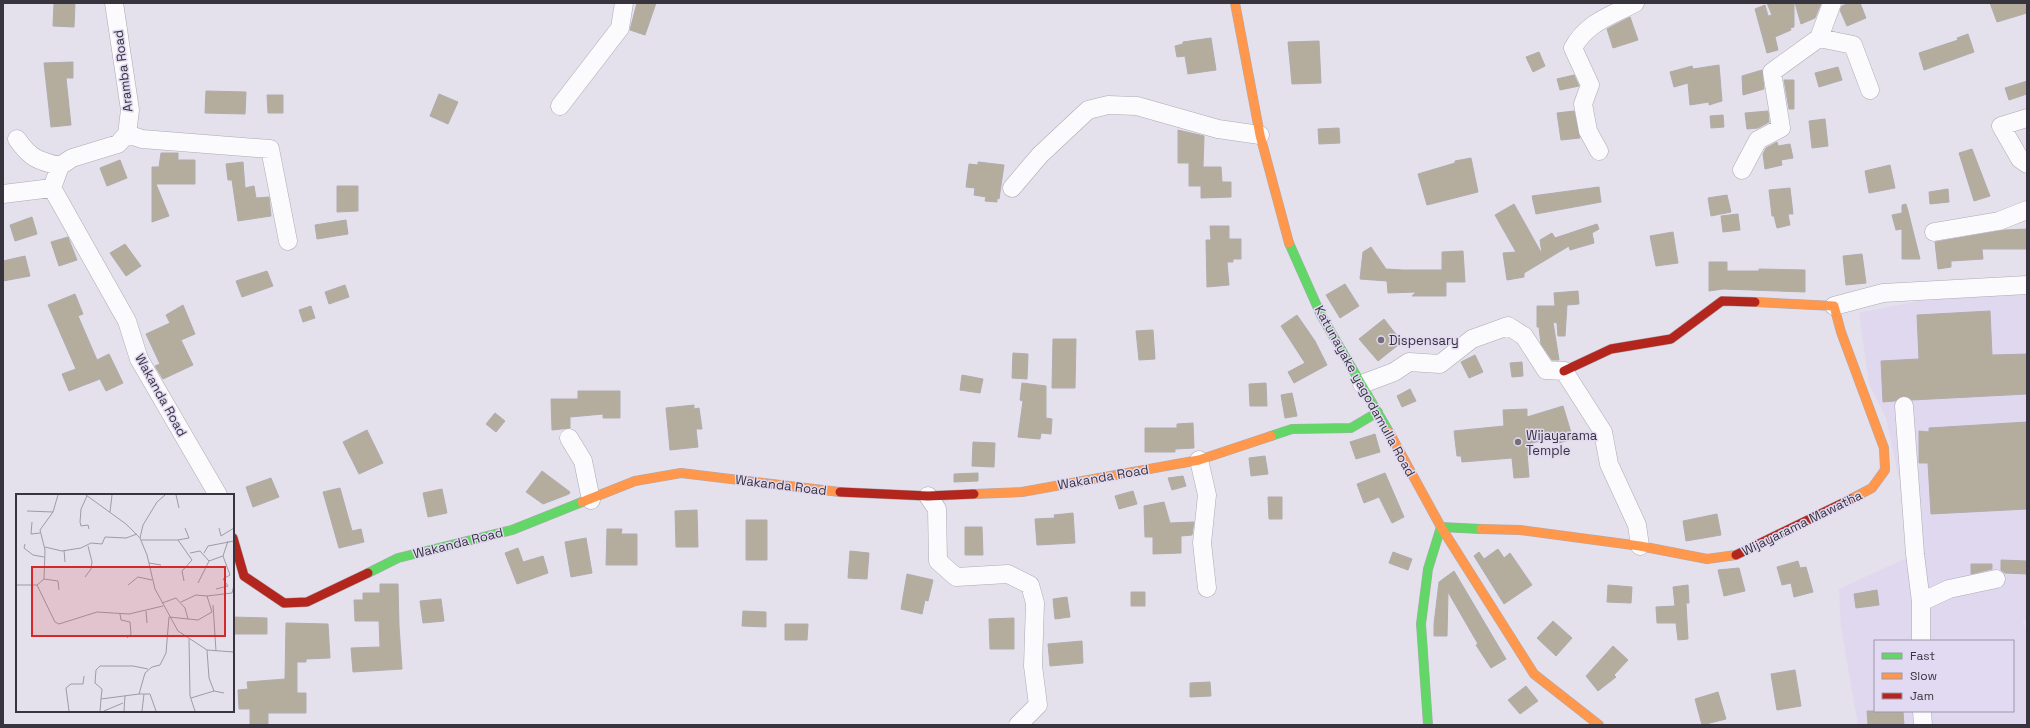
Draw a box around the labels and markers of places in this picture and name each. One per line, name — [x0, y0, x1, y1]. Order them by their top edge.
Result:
place label: Dispensary — [1389, 332, 1459, 349]
marker: Dispensary — [1376, 335, 1386, 345]
place label: Wijayarama Temple — [1526, 427, 1598, 459]
marker: Wijayarama Temple — [1513, 437, 1523, 447]

